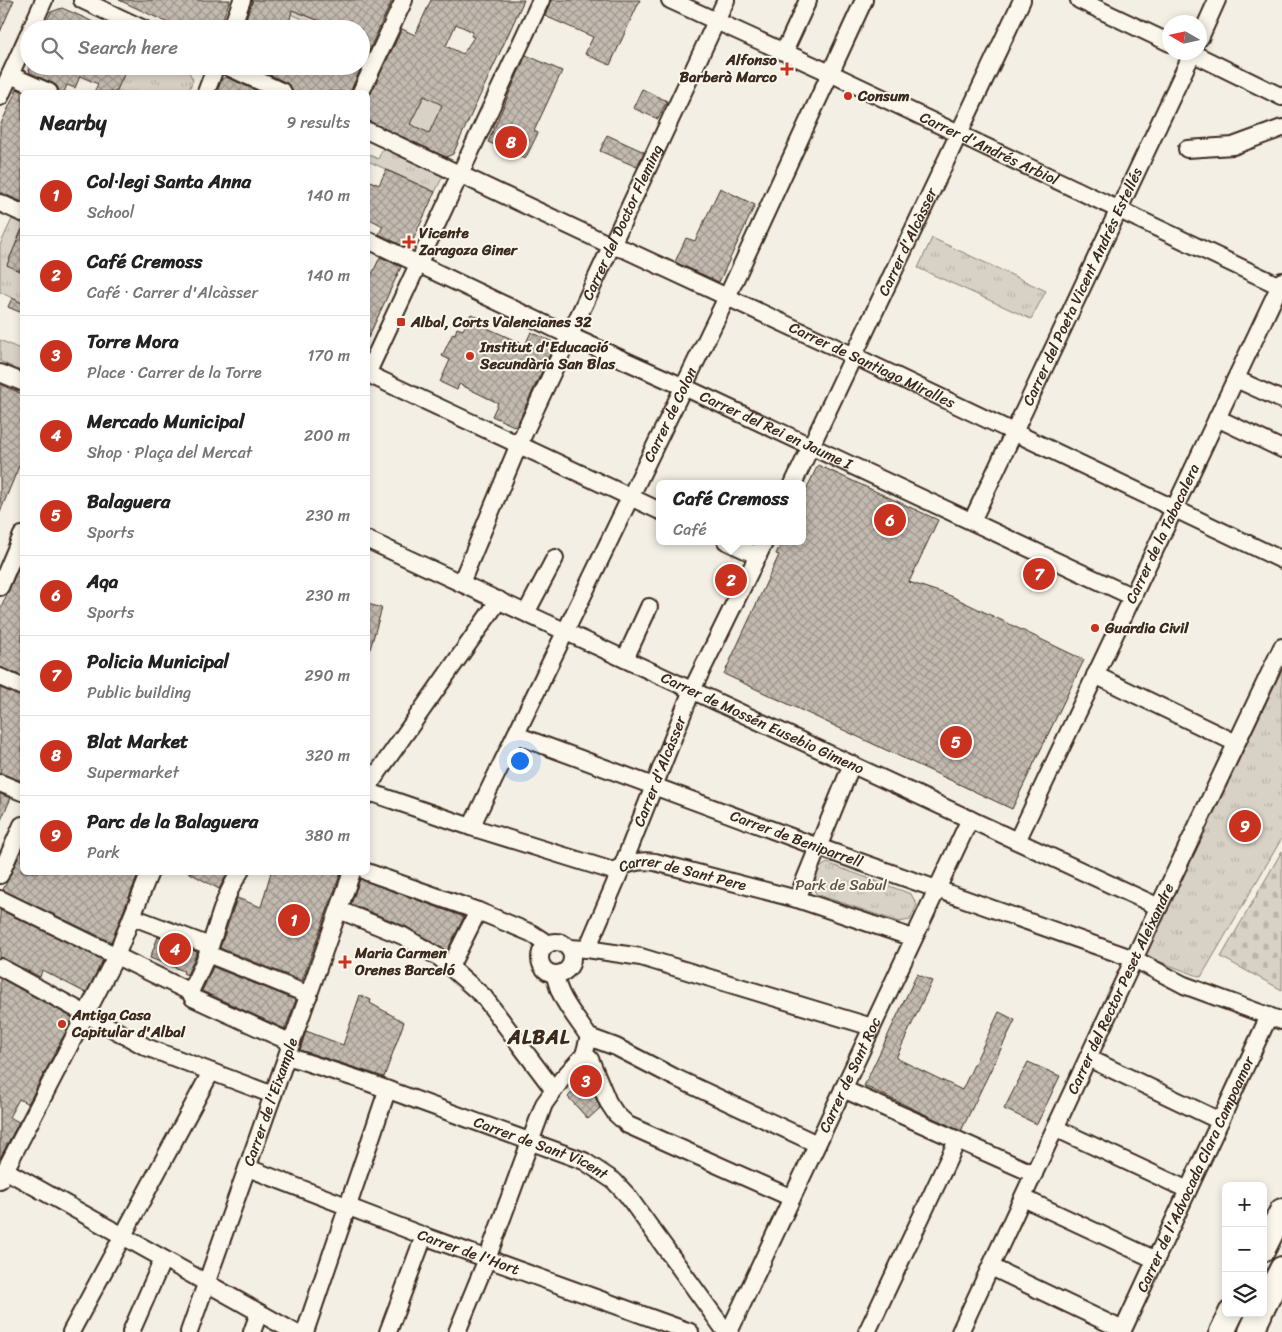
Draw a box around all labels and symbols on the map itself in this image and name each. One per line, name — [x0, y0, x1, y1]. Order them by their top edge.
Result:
north arrow — [1162, 15, 1207, 60]
place label: Alfonso Barberà Marco — [680, 47, 777, 90]
marker: Alfonso Barberà Marco — [781, 63, 793, 75]
place label: Consum — [857, 83, 910, 109]
marker: Consum — [842, 90, 854, 102]
street label: Carrer d'Andrés Arbiol — [915, 104, 1064, 193]
pin: 8 — [495, 123, 527, 161]
street label: Carrer del Doctor Fleming — [575, 140, 670, 305]
street label: Carrer del Poeta Vicent Andrés Estellés — [1015, 163, 1150, 410]
street label: Carrer d'Alcàsser — [871, 182, 945, 300]
place label: Vicente Zaragoza Giner — [418, 220, 519, 263]
marker: Vicente Zaragoza Giner — [403, 236, 415, 248]
place label: Albal, Corts Valencianes 32 — [410, 309, 592, 335]
street label: Carrer de Santiago Miralles — [785, 315, 960, 415]
marker: Albal, Corts Valencianes 32 — [395, 316, 407, 328]
place label: Institut d'Educació Secundària San Blas — [479, 334, 616, 377]
marker: Institut d'Educació Secundària San Blas — [464, 350, 476, 362]
street label: Carrer de Colon — [636, 363, 704, 467]
street label: Carrer del Rei en Jaume I — [695, 383, 857, 477]
street label: Carrer de la Tabacalera — [1118, 459, 1207, 608]
pin: 6 — [874, 501, 906, 539]
pin: 7 — [1023, 555, 1055, 593]
pin: 2 — [715, 561, 747, 599]
place label: Guardia Civil — [1104, 615, 1189, 641]
marker: Guardia Civil — [1089, 622, 1101, 634]
street label: Carrer de Mossén Eusebio Gimeno — [657, 665, 869, 782]
street label: Carrer d'Alcàsser — [626, 711, 694, 831]
pin: 5 — [940, 723, 972, 761]
your location — [507, 748, 533, 774]
street label: Carrer de Beniparrell — [726, 803, 867, 875]
pin: 9 — [1229, 807, 1261, 845]
street label: Carrer de Sant Pere — [614, 848, 749, 898]
park label: Park de Sabul — [795, 872, 888, 898]
street label: Carrer del Rector Peset Aleixandre — [1060, 878, 1181, 1099]
pin: 1 — [278, 901, 310, 939]
pin: 4 — [159, 930, 191, 968]
place label: Maria Carmen Orenes Barceló — [354, 940, 455, 983]
marker: Maria Carmen Orenes Barceló — [339, 956, 351, 968]
place label: Antiga Casa Capitular d'Albal — [71, 1002, 186, 1045]
street label: Carrer de Sant Roc — [811, 1012, 888, 1137]
marker: Antiga Casa Capitular d'Albal — [56, 1018, 68, 1030]
district label: ALBAL — [507, 1020, 570, 1055]
street label: Carrer de l'Eixample — [236, 1034, 305, 1170]
street label: Carrer de l'Advocada Clara Campoamor — [1129, 1051, 1262, 1297]
pin: 3 — [570, 1062, 602, 1100]
street label: Carrer de Sant Vicent — [470, 1109, 614, 1187]
street label: Carrer de l'Hort — [414, 1222, 524, 1283]

